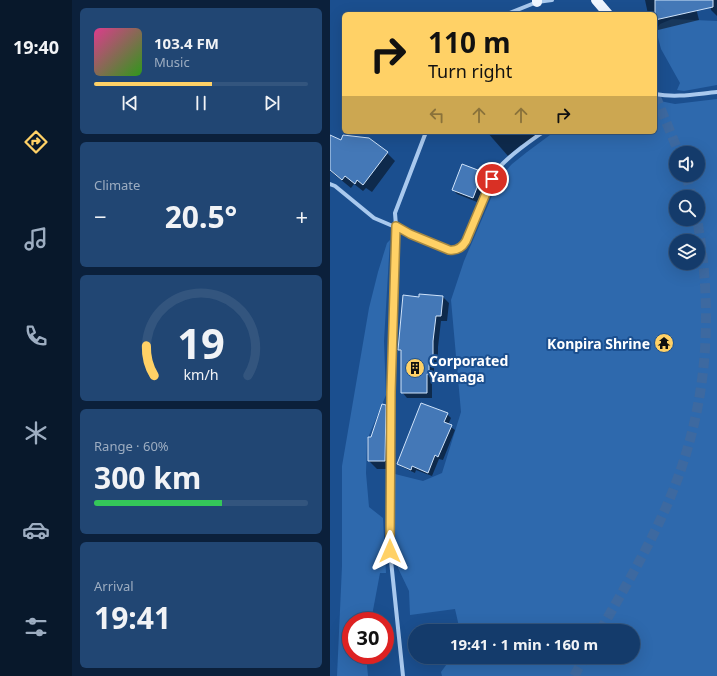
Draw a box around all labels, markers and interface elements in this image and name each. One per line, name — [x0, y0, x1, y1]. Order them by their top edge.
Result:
text: 110 m — [428, 23, 511, 61]
icon: right — [362, 28, 414, 80]
text: 103.4 FM — [154, 33, 219, 53]
text: 19:40 — [13, 35, 59, 59]
text: Music — [154, 53, 190, 71]
text: Turn right — [428, 59, 512, 83]
icon: previous — [119, 92, 141, 114]
icon: pause — [190, 92, 212, 114]
icon: next — [261, 92, 283, 114]
icon: left — [426, 104, 448, 126]
icon: ahead — [468, 104, 490, 126]
icon: ahead — [510, 104, 532, 126]
icon: right — [552, 104, 574, 126]
icon: directions — [22, 128, 50, 156]
map controls — [669, 146, 705, 270]
button: sound — [669, 146, 705, 182]
pin — [475, 162, 509, 196]
icon: arrive — [481, 168, 503, 190]
text: Climate — [94, 176, 140, 194]
button: search — [669, 190, 705, 226]
text: 20.5° — [165, 196, 237, 237]
text: − — [94, 201, 107, 231]
text: + — [295, 201, 308, 231]
icon: music — [22, 225, 50, 253]
button: layers — [669, 234, 705, 270]
text: 19 — [177, 315, 225, 371]
icon: phone — [22, 322, 50, 350]
temple icon: Konpira Shrine — [653, 332, 675, 354]
place label: Konpira Shrine — [547, 334, 650, 353]
place label: Corporated Yamaga — [429, 351, 508, 386]
building icon: Corporated Yamaga — [404, 357, 426, 379]
text: km/h — [183, 365, 219, 384]
icon: climate — [22, 419, 50, 447]
text: Range · 60% — [94, 437, 169, 455]
text: 300 km — [94, 457, 201, 498]
icon: car — [22, 516, 50, 544]
position arrow — [369, 530, 411, 572]
text: Arrival — [94, 577, 134, 595]
text: 19:41 — [94, 597, 171, 638]
speed limit sign: 30 — [342, 612, 394, 664]
icon: filters — [22, 613, 50, 641]
text: 19:41 · 1 min · 160 m — [450, 634, 598, 654]

